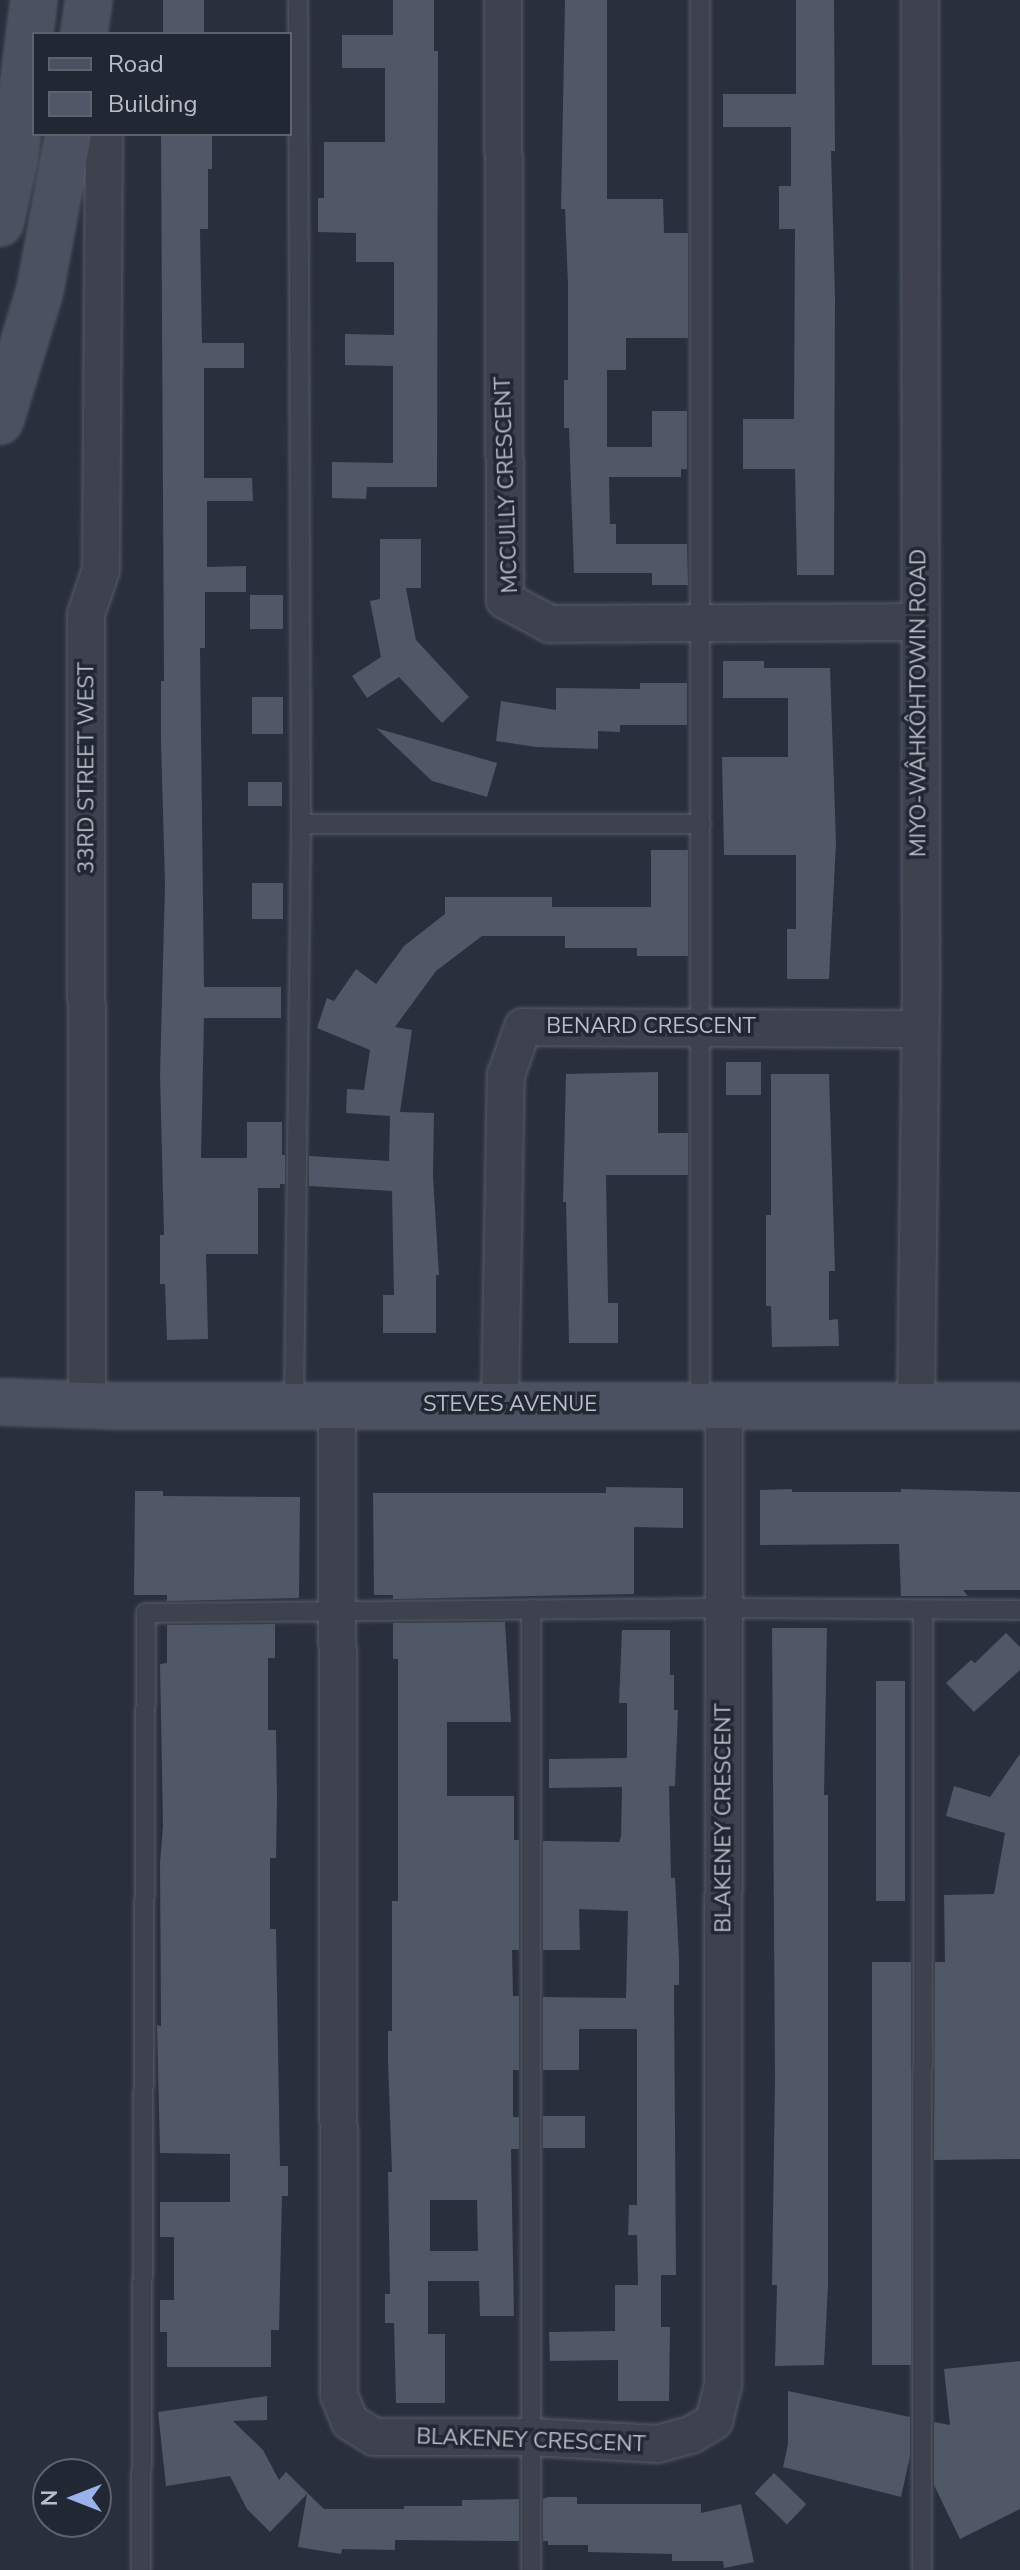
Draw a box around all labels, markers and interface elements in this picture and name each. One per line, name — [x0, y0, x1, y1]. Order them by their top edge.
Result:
legend — [32, 32, 292, 136]
text: Road — [108, 48, 164, 80]
text: Building — [108, 88, 198, 120]
street label: MCCULLY CRESCENT — [490, 376, 524, 594]
street label: MIYO-WÂHKÔHTOWIN ROAD — [906, 549, 932, 857]
street label: 33RD STREET WEST — [74, 662, 100, 874]
street label: BENARD CRESCENT — [546, 1014, 756, 1040]
street label: STEVES AVENUE — [423, 1392, 597, 1418]
street label: BLAKENEY CRESCENT — [711, 1703, 737, 1933]
street label: BLAKENEY CRESCENT — [416, 2424, 646, 2458]
north arrow — [32, 2458, 112, 2538]
text: N — [35, 2490, 65, 2506]

